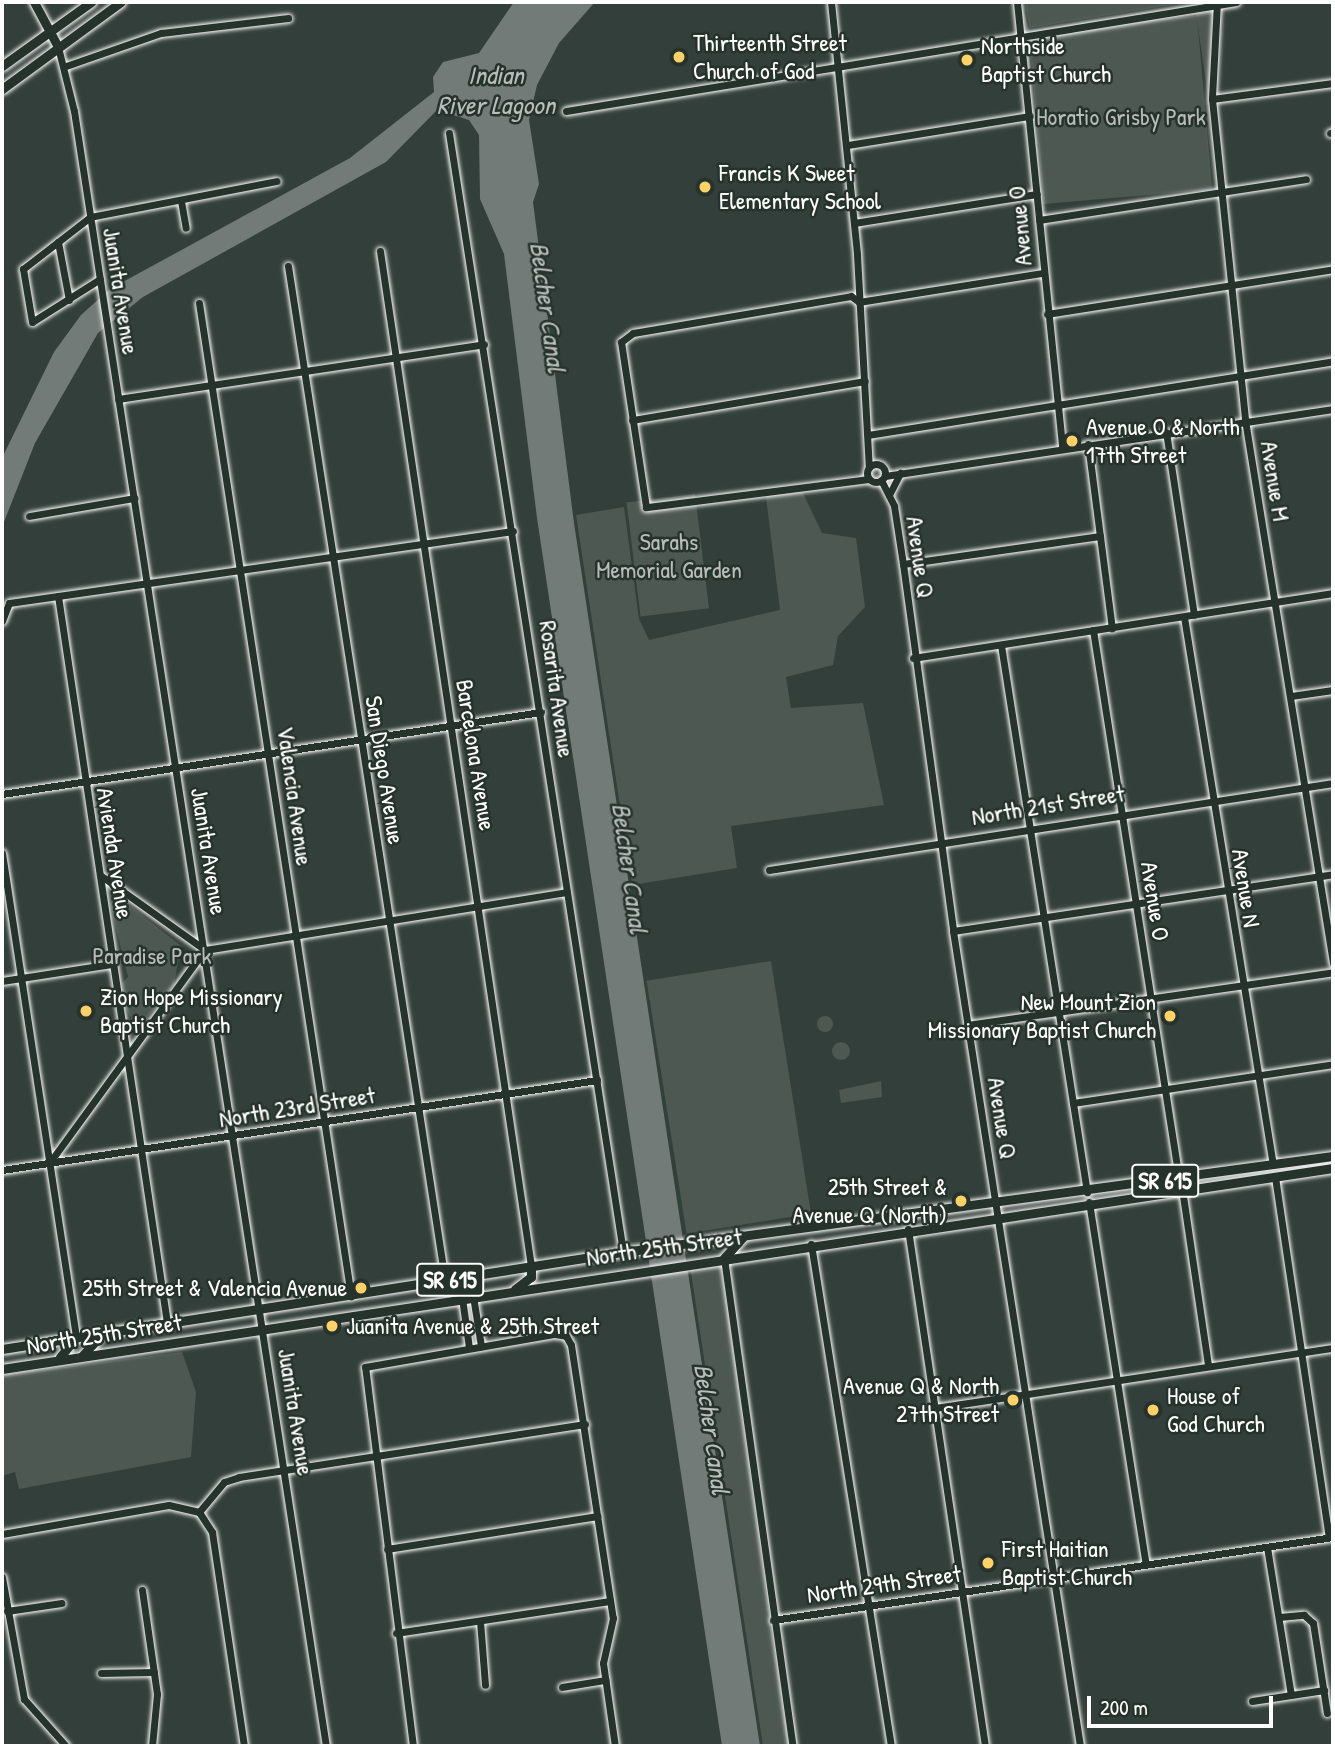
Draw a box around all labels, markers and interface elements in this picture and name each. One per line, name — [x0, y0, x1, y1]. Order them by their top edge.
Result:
place label: Thirteenth Street Church of God — [693, 29, 847, 85]
place label: Northside Baptist Church — [981, 32, 1111, 88]
marker: Thirteenth Street Church of God — [671, 49, 687, 65]
marker: Northside Baptist Church — [959, 52, 975, 68]
water label: Indian River Lagoon — [437, 59, 555, 120]
park label: Horatio Grisby Park — [1036, 103, 1206, 131]
place label: Francis K Sweet Elementary School — [719, 159, 881, 215]
marker: Francis K Sweet Elementary School — [697, 179, 713, 195]
street label: Avenue O — [1002, 185, 1038, 267]
street label: Juanita Avenue — [97, 225, 145, 357]
water label: Belcher Canal — [523, 240, 573, 374]
place label: Avenue O & North 17th Street — [1086, 413, 1240, 469]
marker: Avenue O & North 17th Street — [1064, 433, 1080, 449]
street label: Avenue M — [1254, 439, 1296, 523]
street label: Avenue Q — [900, 514, 940, 600]
park label: Sarahs Memorial Garden — [596, 528, 742, 584]
street label: Rosarita Avenue — [533, 619, 581, 759]
street label: Barcelona Avenue — [450, 677, 502, 833]
street label: San Diego Avenue — [359, 694, 411, 846]
street label: Valencia Avenue — [271, 725, 319, 867]
street label: North 21st Street — [970, 779, 1126, 831]
street label: Avienda Avenue — [90, 785, 140, 921]
street label: Juanita Avenue — [185, 785, 233, 917]
water label: Belcher Canal — [605, 801, 655, 935]
street label: Avenue N — [1226, 847, 1266, 929]
street label: Avenue O — [1135, 859, 1175, 943]
park label: Paradise Park — [93, 942, 211, 970]
place label: Zion Hope Missionary Baptist Church — [100, 983, 283, 1039]
place label: New Mount Zion Missionary Baptist Church — [928, 988, 1156, 1044]
marker: Zion Hope Missionary Baptist Church — [78, 1003, 94, 1019]
marker: New Mount Zion Missionary Baptist Church — [1162, 1008, 1178, 1024]
street label: Avenue Q — [981, 1075, 1023, 1161]
street label: North 23rd Street — [217, 1080, 377, 1134]
road number: SR 615 — [1130, 1162, 1200, 1200]
place label: 25th Street & Avenue Q (North) — [793, 1173, 947, 1229]
marker: 25th Street & Avenue Q (North) — [953, 1193, 969, 1209]
street label: North 25th Street — [584, 1222, 744, 1272]
road number: SR 615 — [415, 1260, 485, 1300]
place label: 25th Street & Valencia Avenue — [82, 1274, 347, 1302]
marker: 25th Street & Valencia Avenue — [353, 1280, 369, 1296]
street label: North 25th Street — [24, 1308, 184, 1360]
place label: Juanita Avenue & 25th Street — [346, 1312, 599, 1340]
marker: Juanita Avenue & 25th Street — [324, 1318, 340, 1334]
street label: Juanita Avenue — [272, 1346, 320, 1478]
water label: Belcher Canal — [687, 1362, 737, 1496]
place label: Avenue Q & North 27th Street — [843, 1372, 999, 1428]
place label: House of God Church — [1167, 1382, 1265, 1438]
marker: Avenue Q & North 27th Street — [1005, 1392, 1021, 1408]
marker: House of God Church — [1145, 1402, 1161, 1418]
place label: First Haitian Baptist Church — [1002, 1535, 1132, 1591]
marker: First Haitian Baptist Church — [980, 1555, 996, 1571]
street label: North 29th Street — [805, 1559, 963, 1609]
scale bar — [1090, 1682, 1276, 1726]
text: 200 m — [1100, 1693, 1148, 1722]

